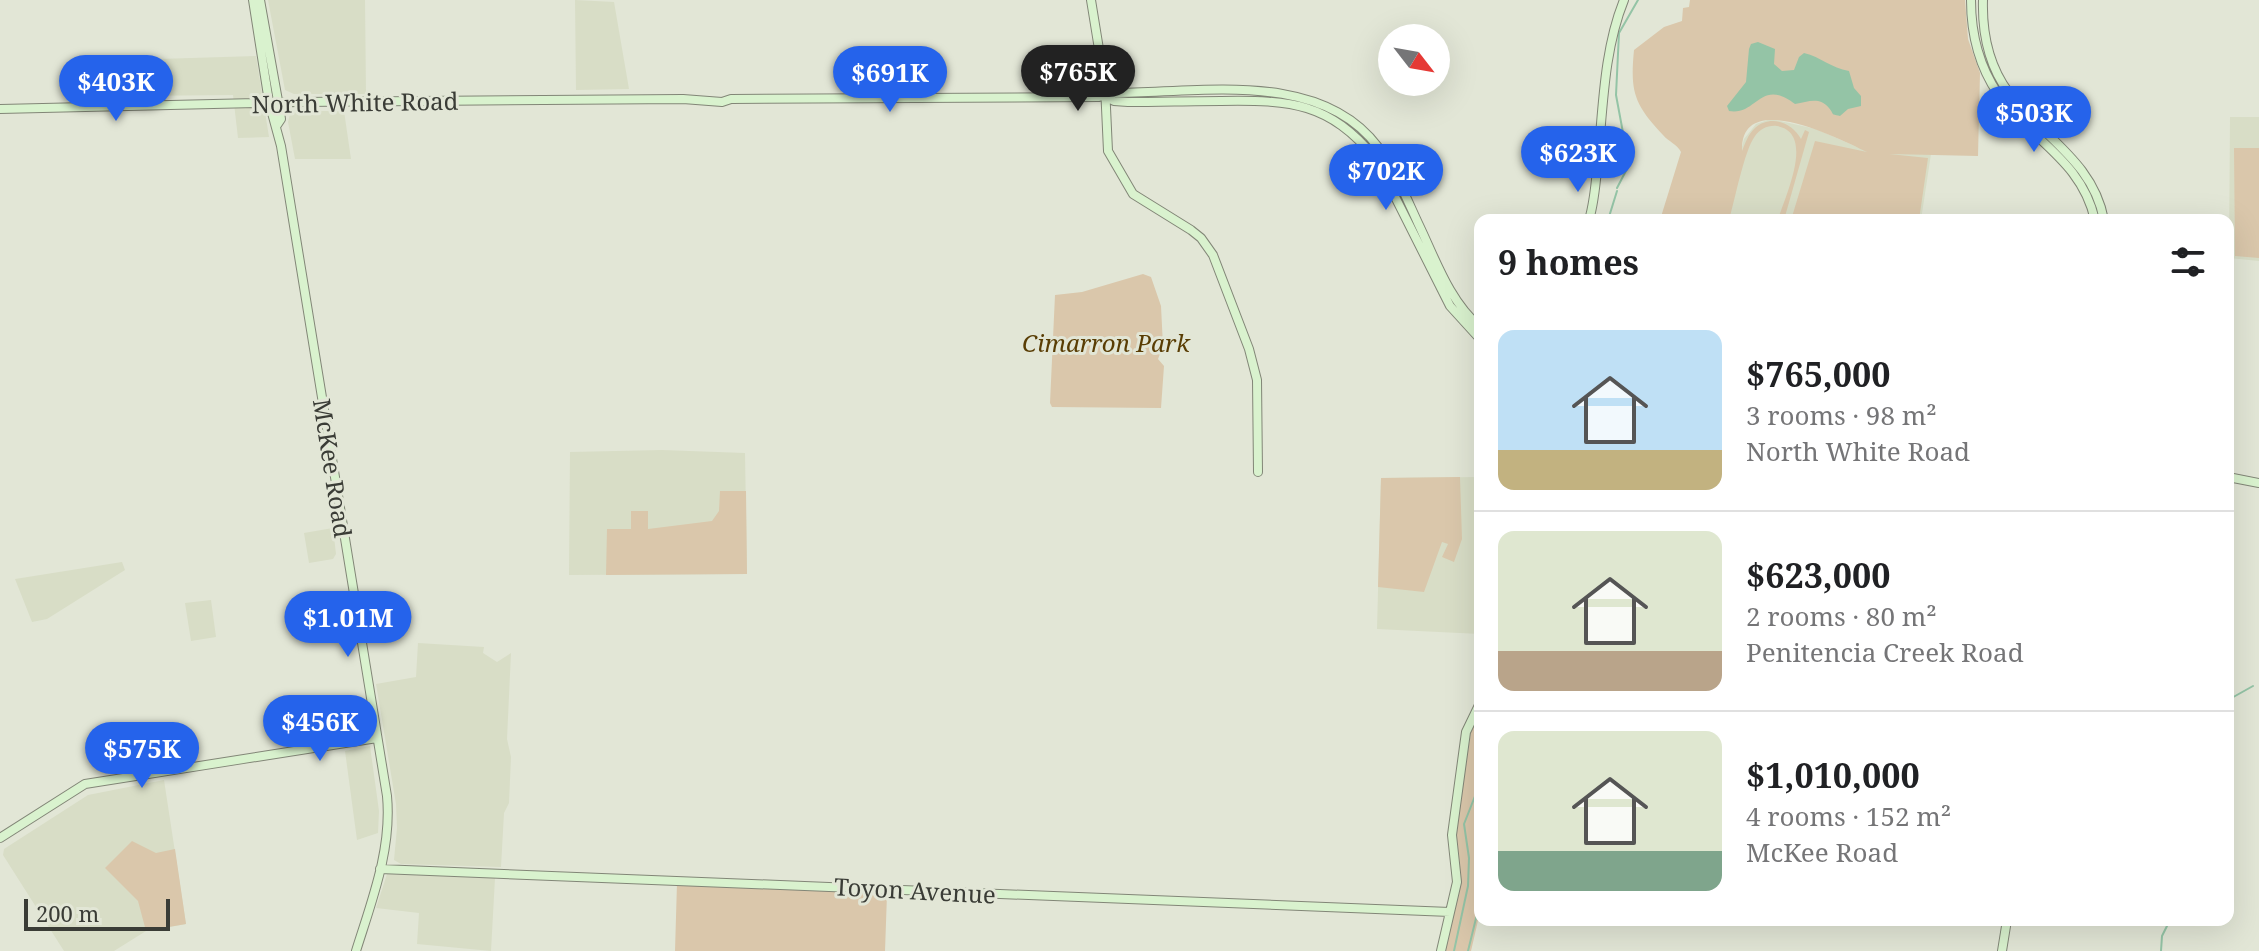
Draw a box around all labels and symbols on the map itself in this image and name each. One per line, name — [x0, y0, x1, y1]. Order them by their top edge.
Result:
north arrow — [1378, 24, 1450, 96]
pin: $765K — [1022, 45, 1134, 113]
pin: $691K — [834, 46, 946, 114]
pin: $403K — [60, 55, 172, 123]
street label: North White Road — [251, 84, 459, 120]
pin: $503K — [1978, 86, 2090, 154]
pin: $623K — [1522, 126, 1634, 194]
pin: $702K — [1330, 144, 1442, 212]
park label: Cimarron Park — [1022, 326, 1191, 359]
street label: McKee Road — [306, 396, 360, 540]
pin: $1.01M — [283, 591, 413, 659]
pin: $456K — [264, 695, 376, 763]
pin: $575K — [86, 722, 198, 790]
street label: Toyon Avenue — [833, 869, 997, 911]
scale bar — [24, 895, 170, 931]

